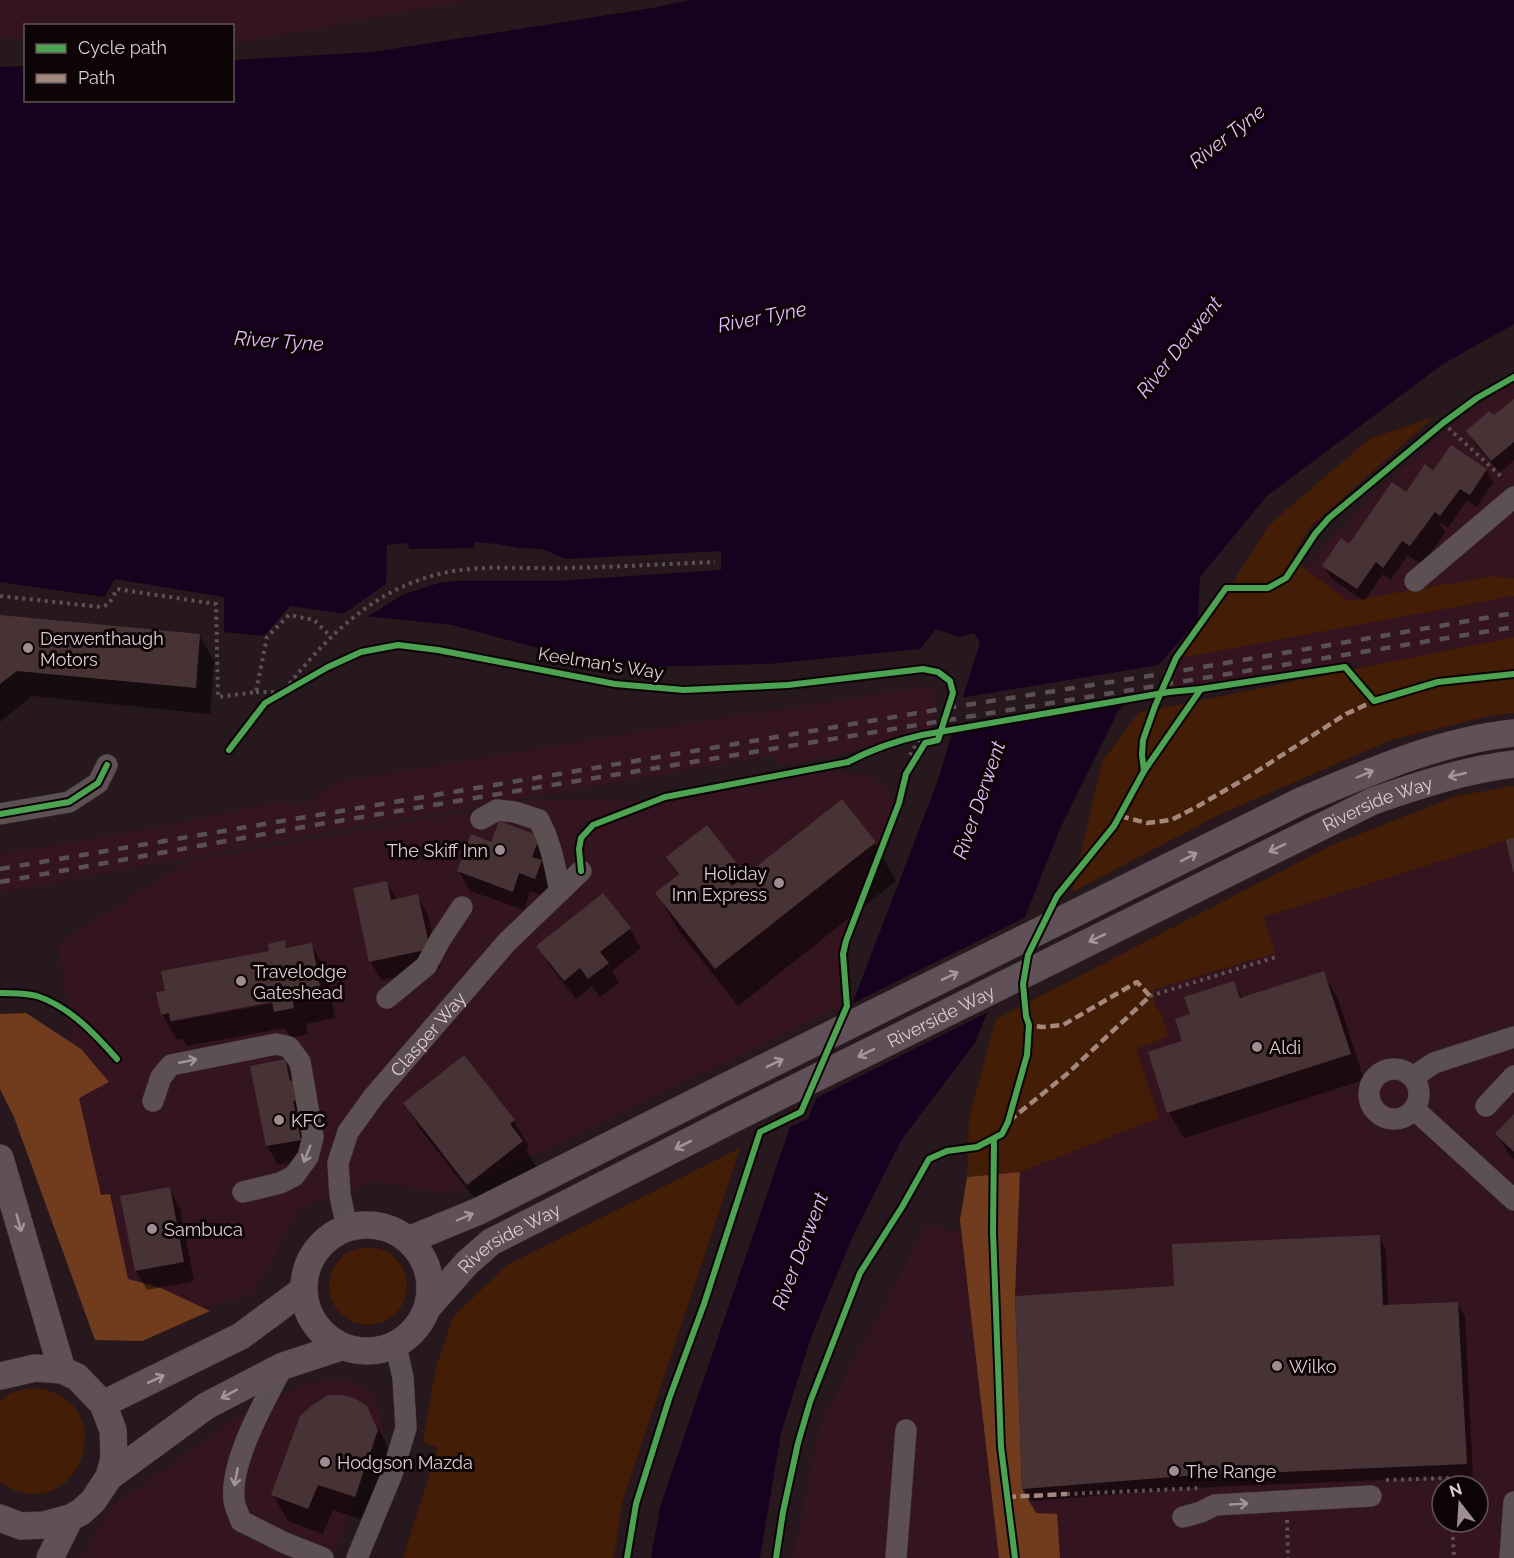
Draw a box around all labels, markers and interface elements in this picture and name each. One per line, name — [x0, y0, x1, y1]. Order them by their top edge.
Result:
legend — [24, 24, 234, 102]
text: Cycle path — [78, 37, 167, 58]
text: Path — [78, 67, 115, 88]
water label: River Tyne — [1184, 99, 1270, 173]
water label: River Derwent — [1131, 291, 1227, 402]
water label: River Tyne — [716, 297, 809, 337]
water label: River Tyne — [233, 326, 325, 356]
place label: Derwenthaugh Motors — [40, 628, 164, 670]
marker: Derwenthaugh Motors — [21, 641, 35, 655]
street label: Keelman's Way — [537, 643, 666, 683]
water label: River Derwent — [948, 737, 1011, 862]
one-way arrow — [1355, 768, 1373, 779]
one-way arrow — [1447, 769, 1466, 781]
street label: Riverside Way — [1319, 772, 1435, 835]
place label: The Skiff Inn — [387, 840, 488, 861]
marker: The Skiff Inn — [493, 843, 507, 857]
one-way arrow — [1268, 843, 1286, 855]
one-way arrow — [1179, 851, 1197, 863]
place label: Holiday Inn Express — [672, 863, 767, 905]
marker: Holiday Inn Express — [772, 876, 786, 890]
one-way arrow — [1088, 933, 1106, 944]
place label: Travelodge Gateshead — [253, 961, 347, 1003]
one-way arrow — [940, 970, 958, 981]
marker: Travelodge Gateshead — [234, 974, 248, 988]
street label: Riverside Way — [883, 980, 998, 1051]
street label: Clasper Way — [386, 987, 470, 1080]
place label: Aldi — [1269, 1037, 1301, 1058]
marker: Aldi — [1250, 1040, 1264, 1054]
one-way arrow — [857, 1048, 875, 1059]
one-way arrow — [178, 1055, 197, 1066]
one-way arrow — [766, 1056, 784, 1068]
place label: KFC — [291, 1110, 325, 1131]
marker: KFC — [272, 1113, 286, 1127]
one-way arrow — [674, 1139, 692, 1151]
one-way arrow — [301, 1144, 312, 1162]
water label: River Derwent — [767, 1189, 833, 1313]
street label: Riverside Way — [453, 1198, 564, 1277]
one-way arrow — [455, 1211, 474, 1222]
one-way arrow — [14, 1213, 25, 1232]
place label: Sambuca — [164, 1219, 243, 1240]
marker: Sambuca — [145, 1222, 159, 1236]
place label: Wilko — [1289, 1356, 1337, 1377]
marker: Wilko — [1270, 1359, 1284, 1373]
one-way arrow — [146, 1372, 164, 1384]
one-way arrow — [221, 1388, 238, 1400]
place label: Hodgson Mazda — [337, 1452, 473, 1473]
marker: Hodgson Mazda — [318, 1455, 332, 1469]
place label: The Range — [1186, 1461, 1277, 1482]
marker: The Range — [1167, 1464, 1181, 1478]
one-way arrow — [230, 1467, 241, 1487]
north arrow — [1430, 1474, 1490, 1534]
text: N — [1447, 1479, 1464, 1501]
one-way arrow — [1229, 1498, 1249, 1509]

